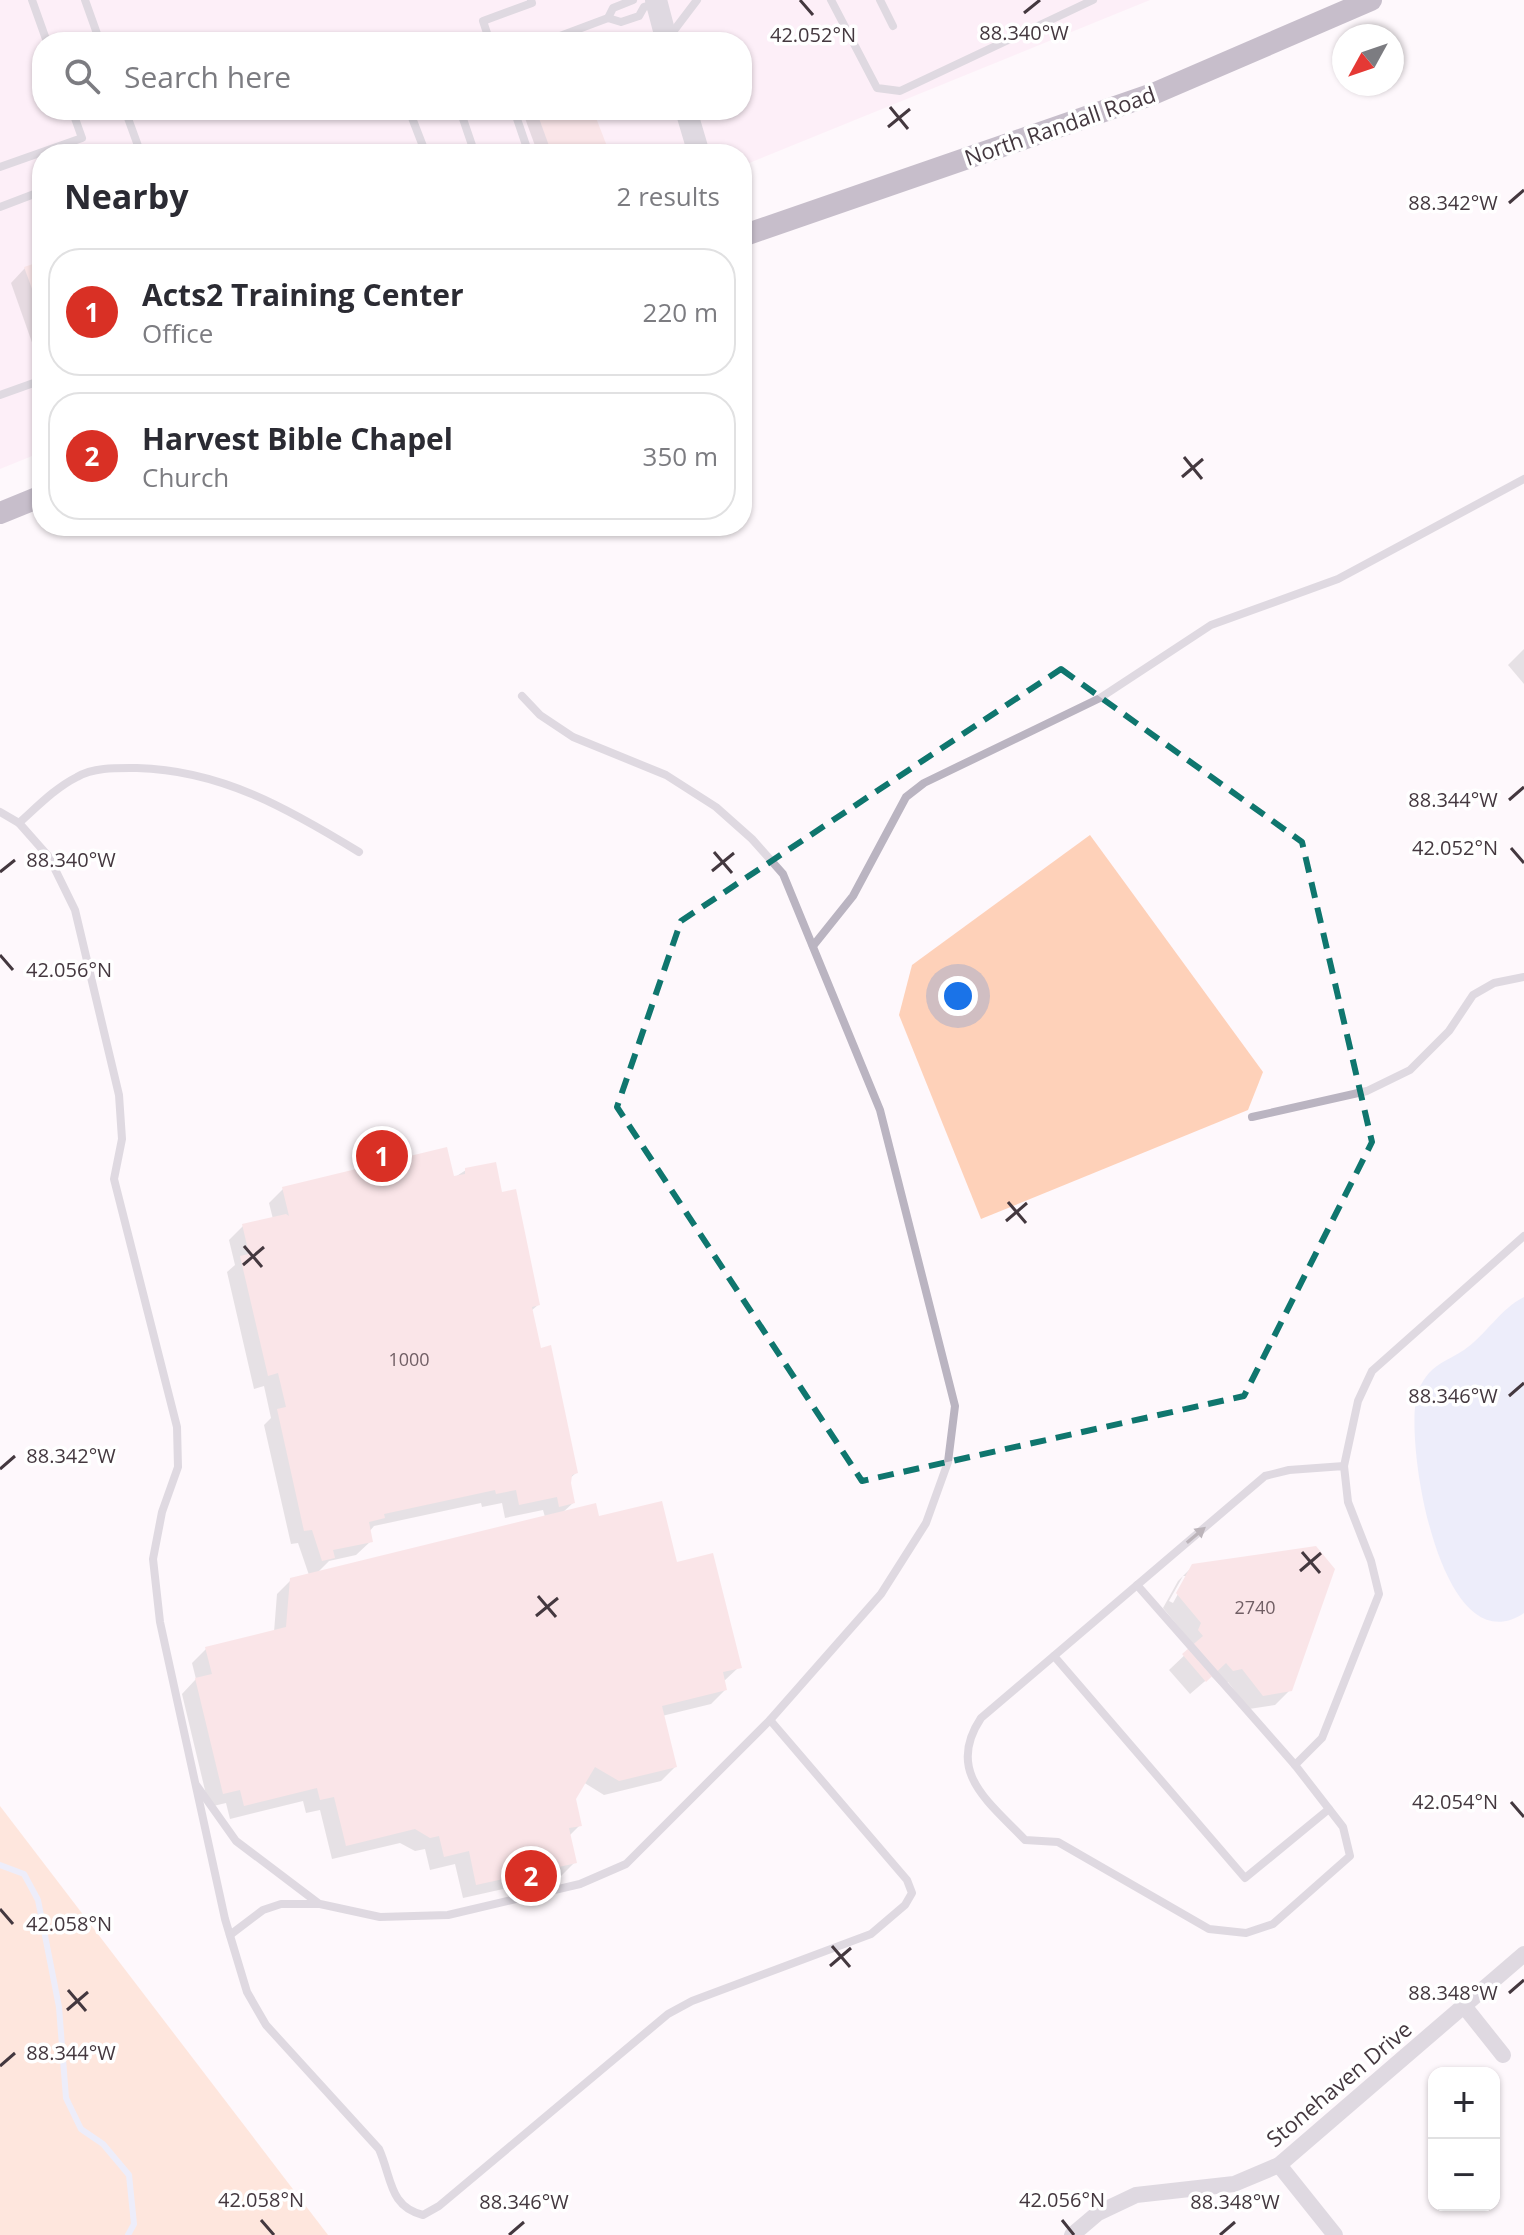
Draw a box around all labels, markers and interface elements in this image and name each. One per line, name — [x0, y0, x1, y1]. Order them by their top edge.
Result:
text: 88.340°W — [979, 19, 1069, 46]
text: 42.052°N — [770, 21, 856, 48]
north arrow — [1332, 24, 1404, 96]
search box — [32, 32, 752, 120]
icon: search — [60, 54, 104, 98]
text: Search here — [124, 56, 291, 97]
street label: North Randall Road — [960, 78, 1159, 172]
text: Nearby — [64, 173, 189, 219]
text: 2 results — [617, 178, 720, 214]
text: 88.342°W — [1408, 189, 1498, 216]
text: Acts2 Training Center — [142, 274, 464, 315]
text: 1 — [85, 294, 99, 330]
text: 220 m — [643, 294, 718, 330]
text: Office — [142, 315, 213, 351]
text: Harvest Bible Chapel — [142, 418, 453, 459]
text: 2 — [85, 438, 99, 474]
text: 350 m — [643, 438, 718, 474]
text: Church — [142, 459, 229, 495]
text: 88.344°W — [1408, 786, 1498, 813]
text: 42.052°N — [1412, 834, 1498, 861]
text: 88.340°W — [26, 846, 116, 873]
text: 42.056°N — [26, 956, 112, 983]
your location — [938, 976, 978, 1016]
pin: 1 — [356, 1126, 408, 1186]
house number: 1000 — [388, 1347, 430, 1371]
text: 88.346°W — [1408, 1382, 1498, 1409]
text: 88.342°W — [26, 1442, 116, 1469]
one-way arrow — [1186, 1527, 1206, 1544]
house number: 2740 — [1234, 1595, 1276, 1619]
text: 42.054°N — [1412, 1788, 1498, 1815]
pin: 2 — [505, 1846, 557, 1906]
text: 42.058°N — [26, 1910, 112, 1937]
text: 88.348°W — [1408, 1979, 1498, 2006]
street label: Stonehaven Drive — [1259, 2014, 1417, 2153]
text: 88.344°W — [26, 2039, 116, 2066]
map controls — [1428, 2067, 1500, 2211]
button: + — [1428, 2067, 1500, 2139]
button: − — [1428, 2139, 1500, 2211]
text: 42.058°N — [218, 2186, 304, 2213]
text: 42.056°N — [1019, 2186, 1105, 2213]
text: 88.346°W — [479, 2188, 569, 2215]
text: 88.348°W — [1190, 2188, 1280, 2215]

